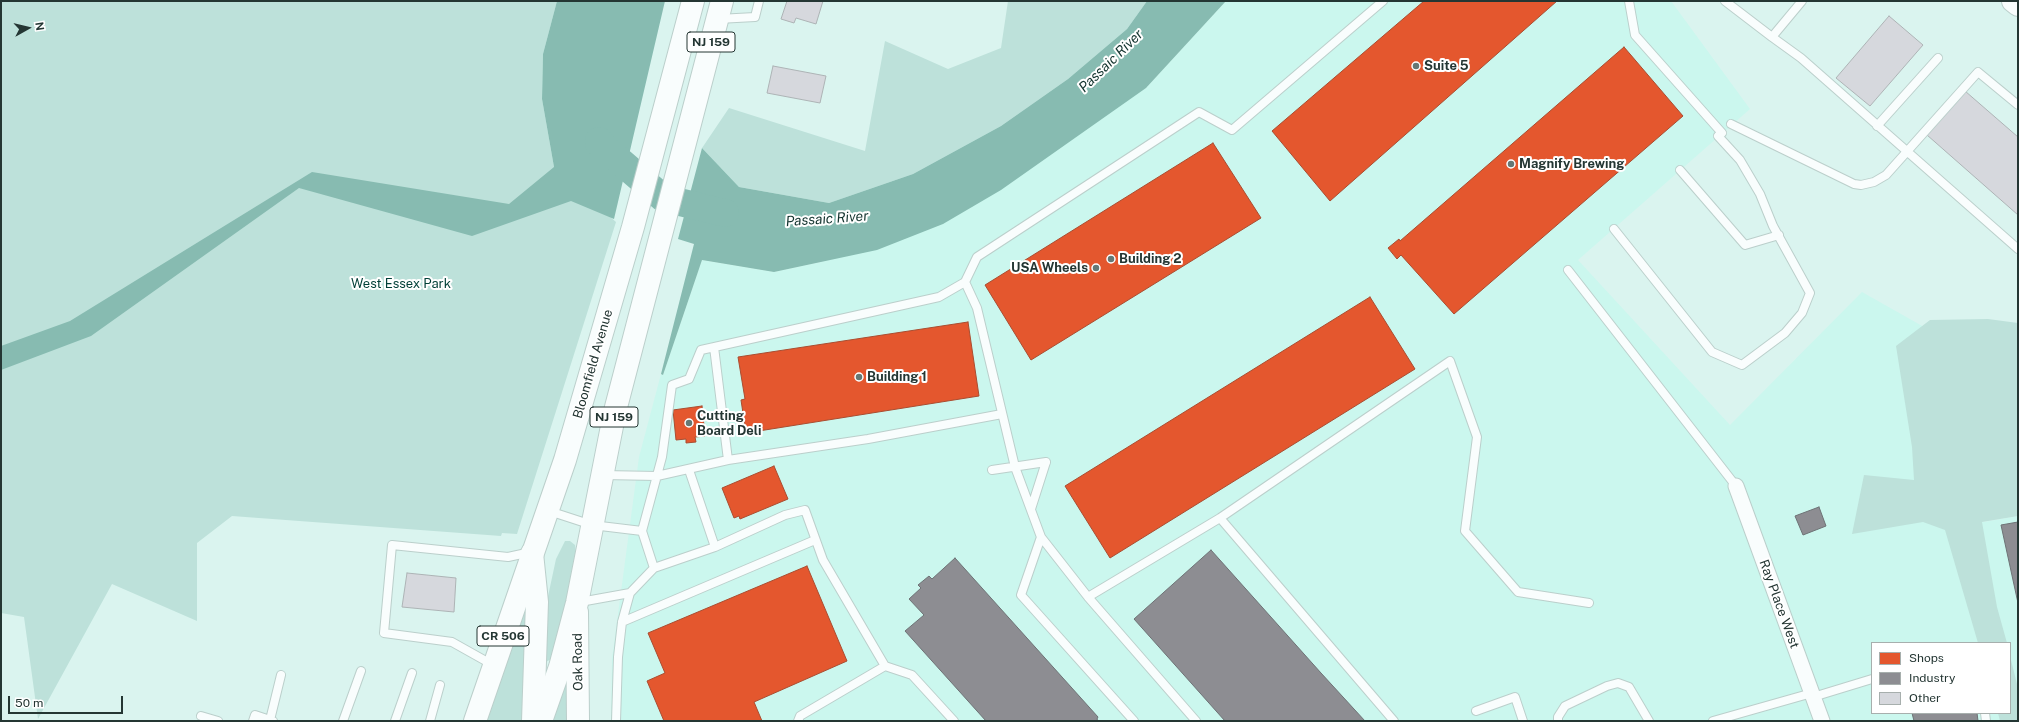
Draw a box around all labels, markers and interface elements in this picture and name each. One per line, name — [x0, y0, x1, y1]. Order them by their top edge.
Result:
north arrow — [8, 8, 48, 48]
text: N — [33, 21, 46, 31]
water label: Passaic River — [1075, 26, 1147, 96]
road number: NJ 159 — [687, 32, 735, 52]
place label: Suite 5 — [1424, 58, 1469, 74]
marker: Suite 5 — [1411, 61, 1421, 71]
place label: Magnify Brewing — [1519, 156, 1624, 172]
marker: Magnify Brewing — [1506, 159, 1516, 169]
water label: Passaic River — [785, 208, 869, 230]
place label: Building 2 — [1119, 251, 1182, 267]
marker: Building 2 — [1106, 254, 1116, 264]
place label: USA Wheels — [1011, 260, 1088, 276]
marker: USA Wheels — [1091, 263, 1101, 273]
park label: West Essex Park — [351, 276, 451, 292]
street label: Bloomfield Avenue — [570, 308, 616, 420]
place label: Building 1 — [867, 369, 927, 385]
marker: Building 1 — [854, 372, 864, 382]
road number: NJ 159 — [590, 407, 638, 427]
place label: Cutting Board Deli — [697, 408, 762, 439]
marker: Cutting Board Deli — [684, 418, 694, 428]
street label: Ray Place West — [1756, 558, 1802, 650]
road number: CR 506 — [477, 626, 529, 646]
street label: Oak Road — [570, 633, 586, 691]
legend — [1871, 642, 2011, 714]
text: Shops — [1909, 651, 1944, 665]
text: Industry — [1909, 671, 1955, 685]
scale bar — [10, 688, 125, 714]
text: Other — [1909, 691, 1941, 705]
text: 50 m — [15, 696, 43, 710]

